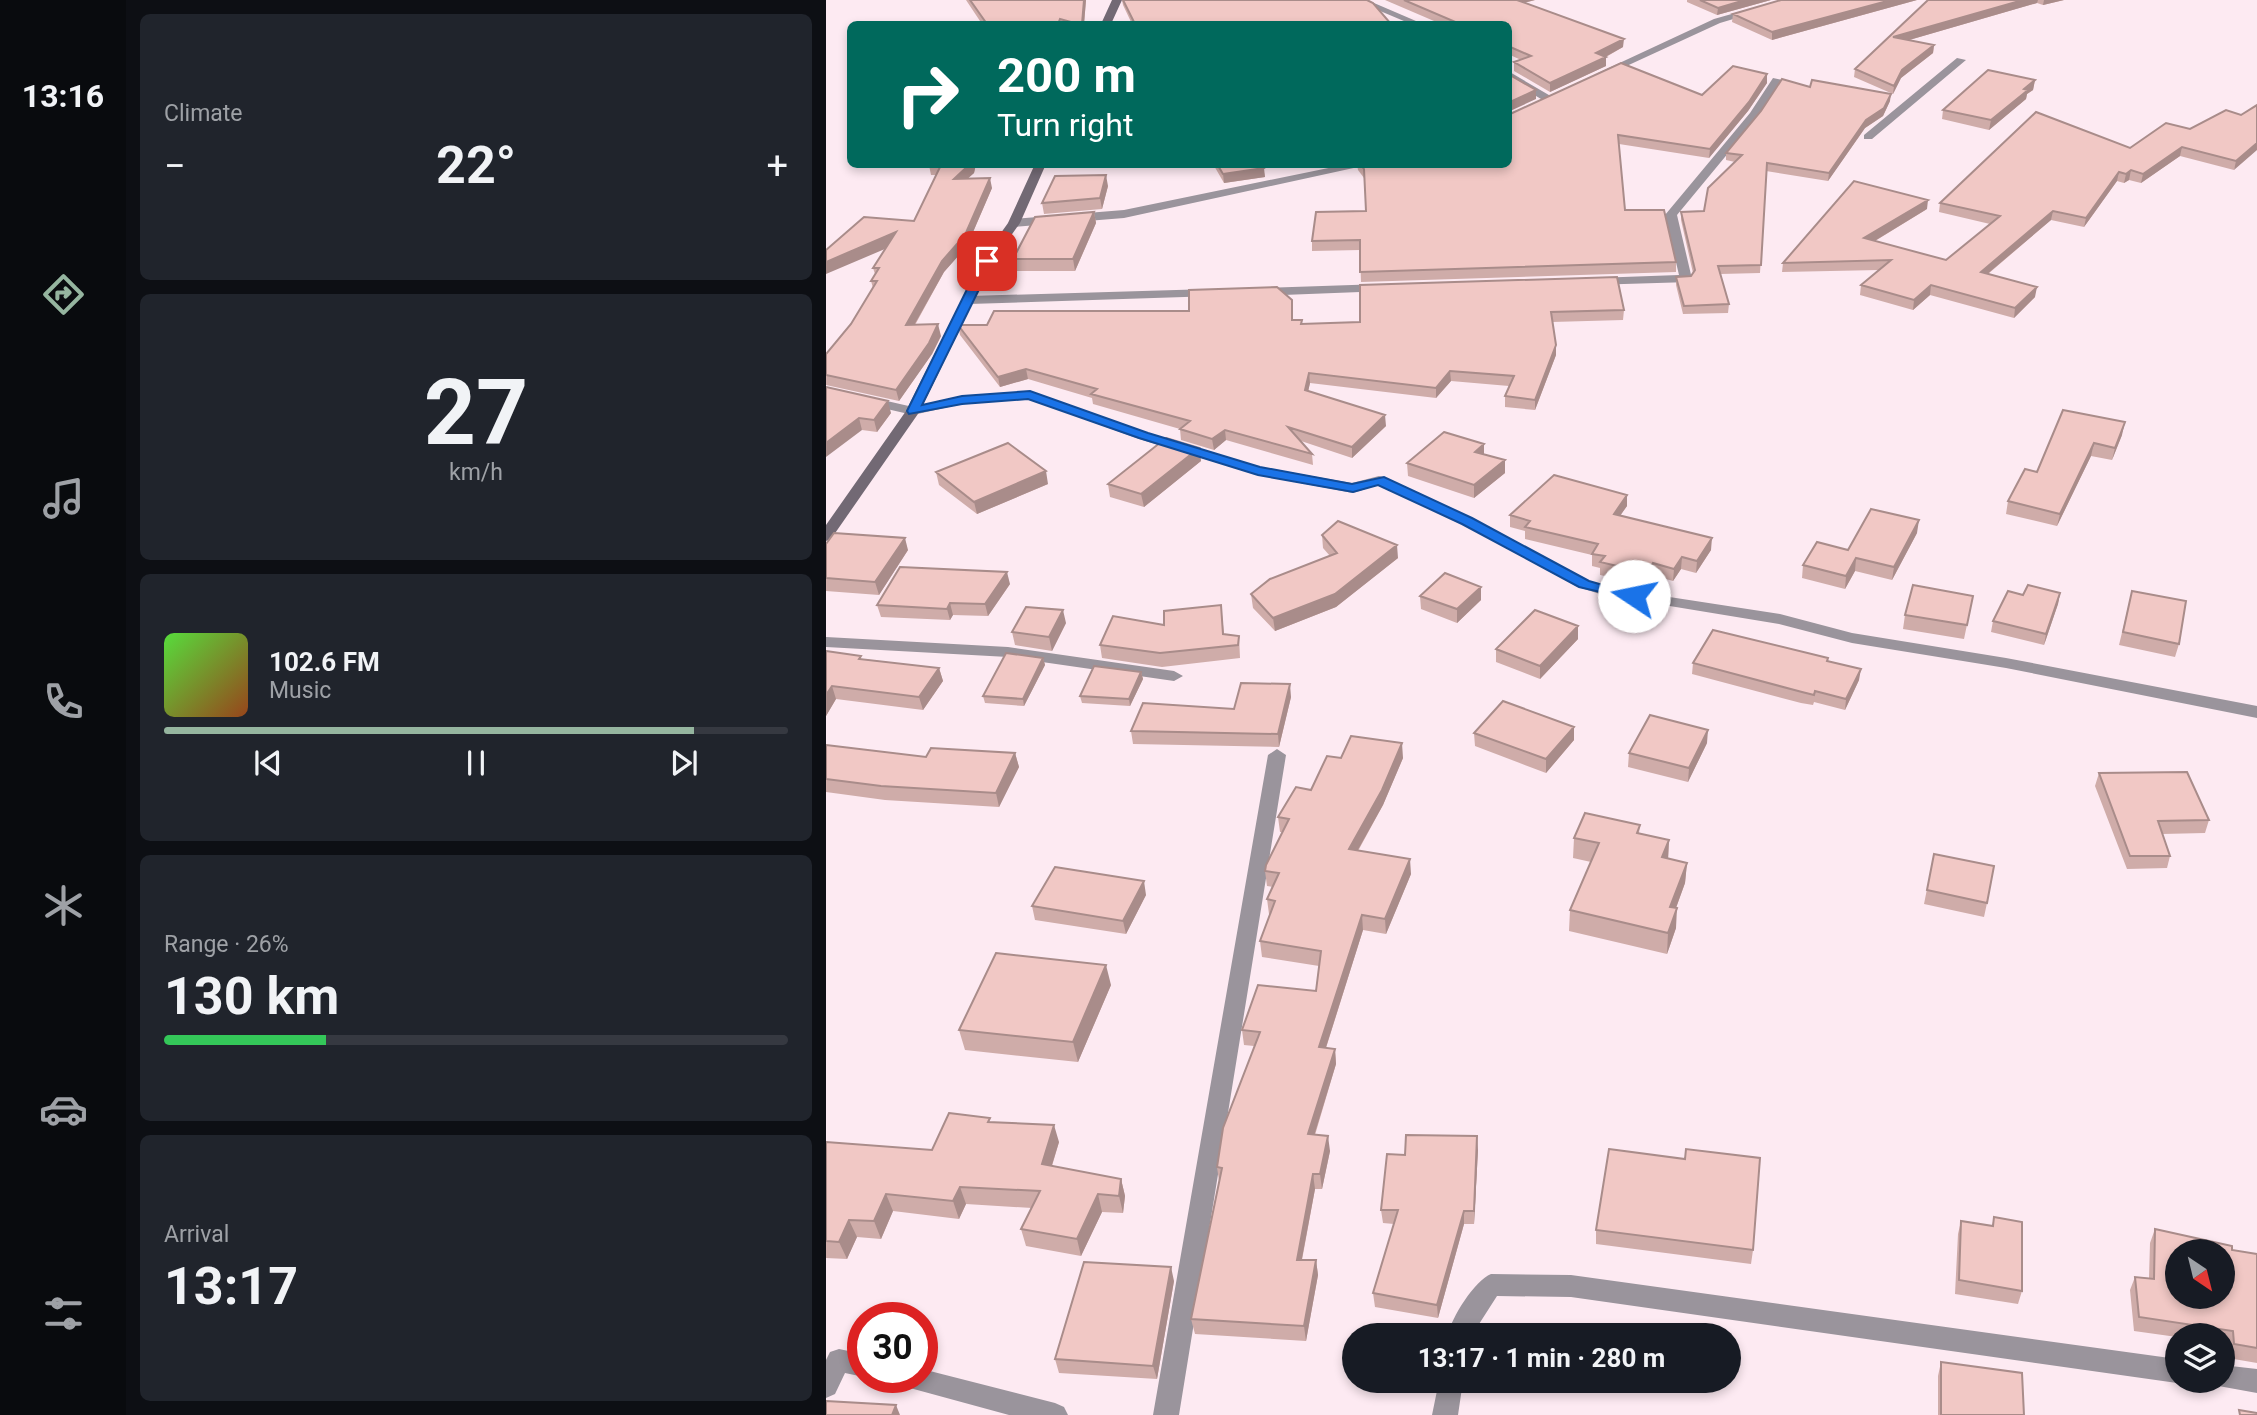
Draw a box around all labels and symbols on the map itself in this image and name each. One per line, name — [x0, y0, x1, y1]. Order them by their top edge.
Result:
pin — [957, 231, 1017, 291]
position arrow — [1597, 559, 1671, 633]
north arrow — [2165, 1239, 2235, 1309]
speed limit sign: 30 — [847, 1302, 938, 1393]

